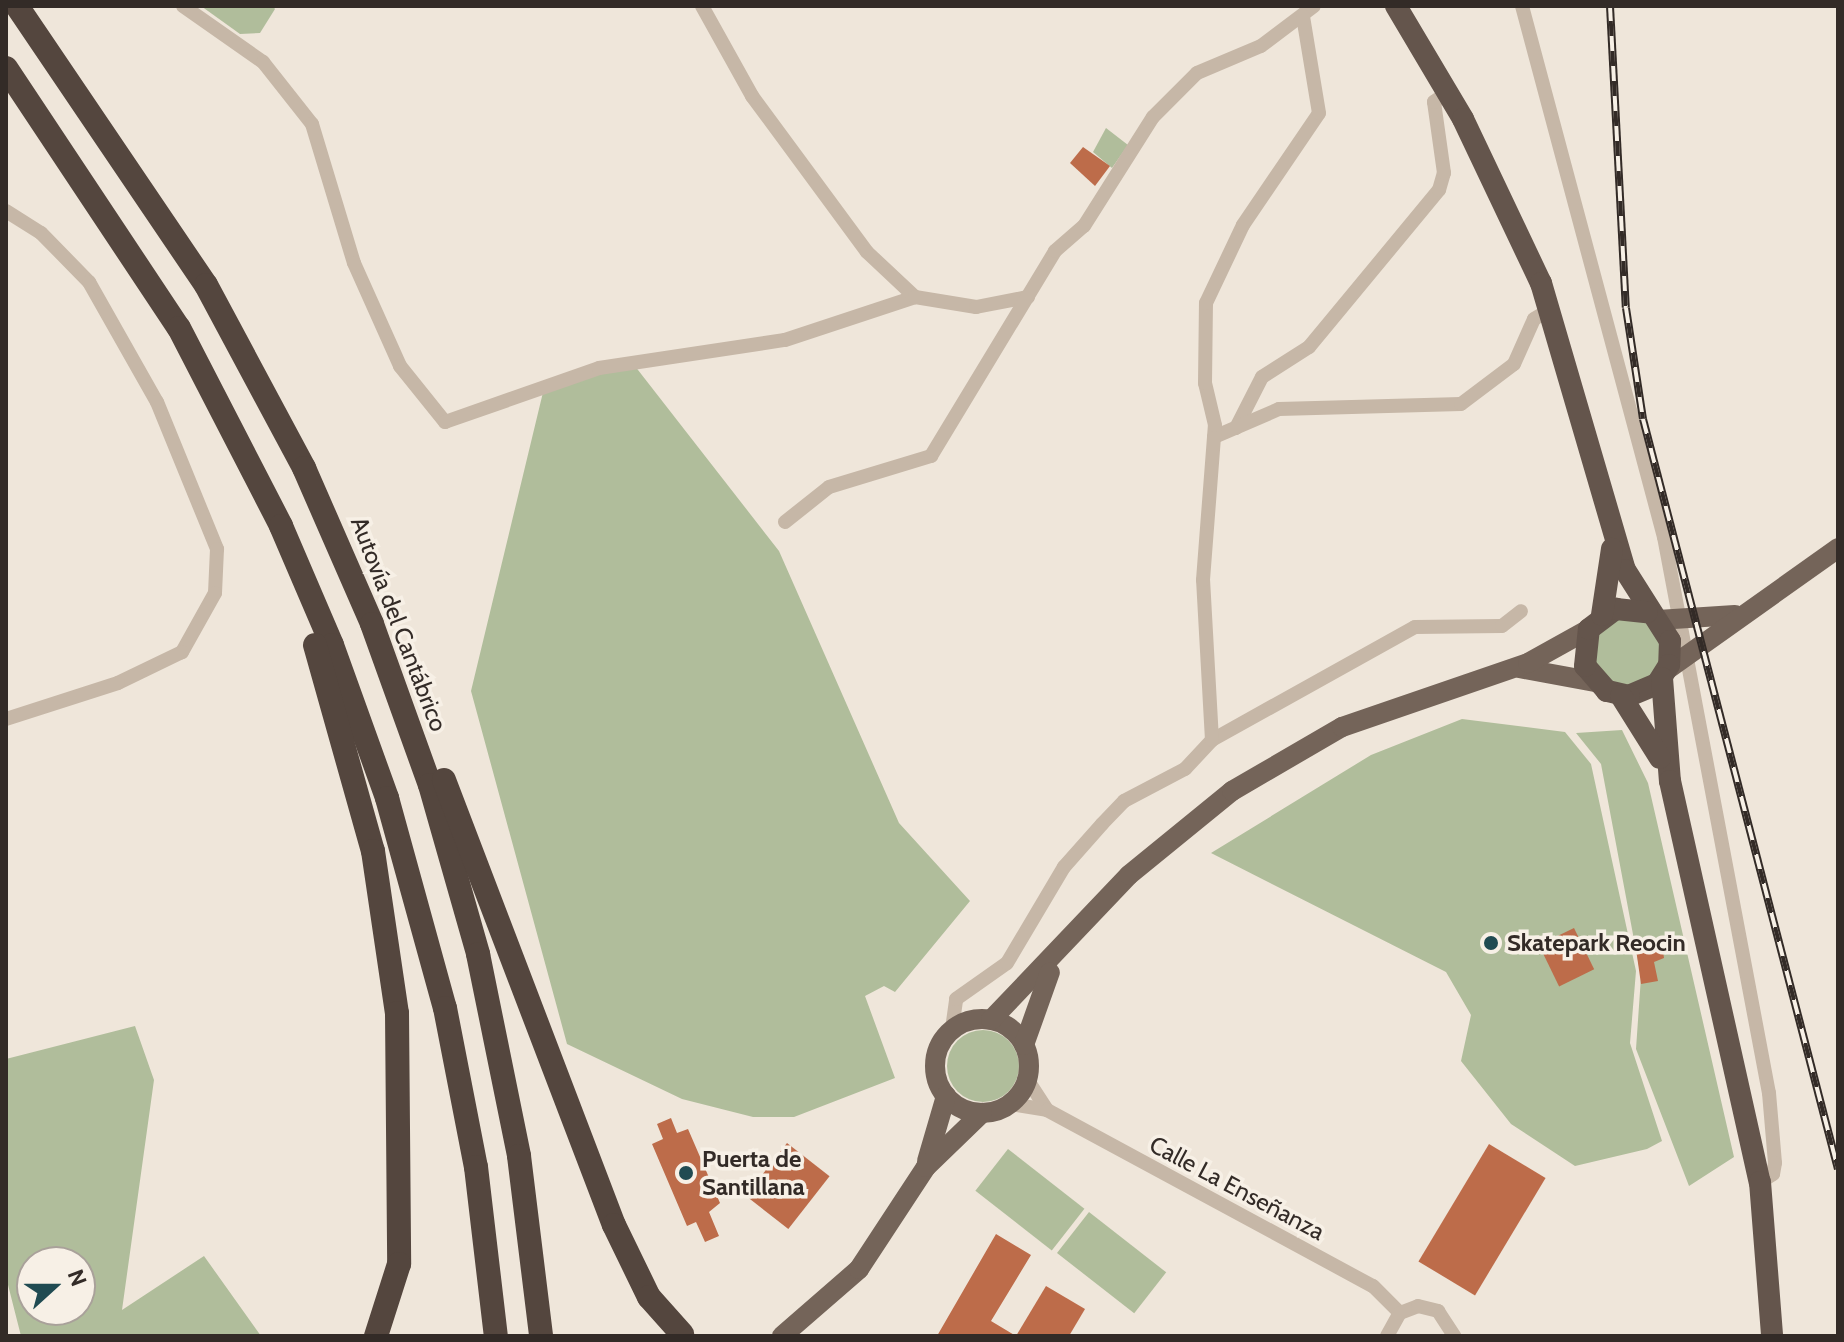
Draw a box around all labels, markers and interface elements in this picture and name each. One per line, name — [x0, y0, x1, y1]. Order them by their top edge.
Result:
street label: Autovía del Cantábrico — [345, 513, 453, 735]
place label: Skatepark Reocin — [1507, 929, 1686, 957]
marker: Skatepark Reocin — [1482, 934, 1500, 952]
street label: Calle La Enseñanza — [1145, 1130, 1329, 1246]
place label: Puerta de Santillana — [702, 1145, 805, 1201]
marker: Puerta de Santillana — [677, 1164, 695, 1182]
north arrow — [16, 1246, 96, 1326]
text: N — [62, 1266, 92, 1290]

